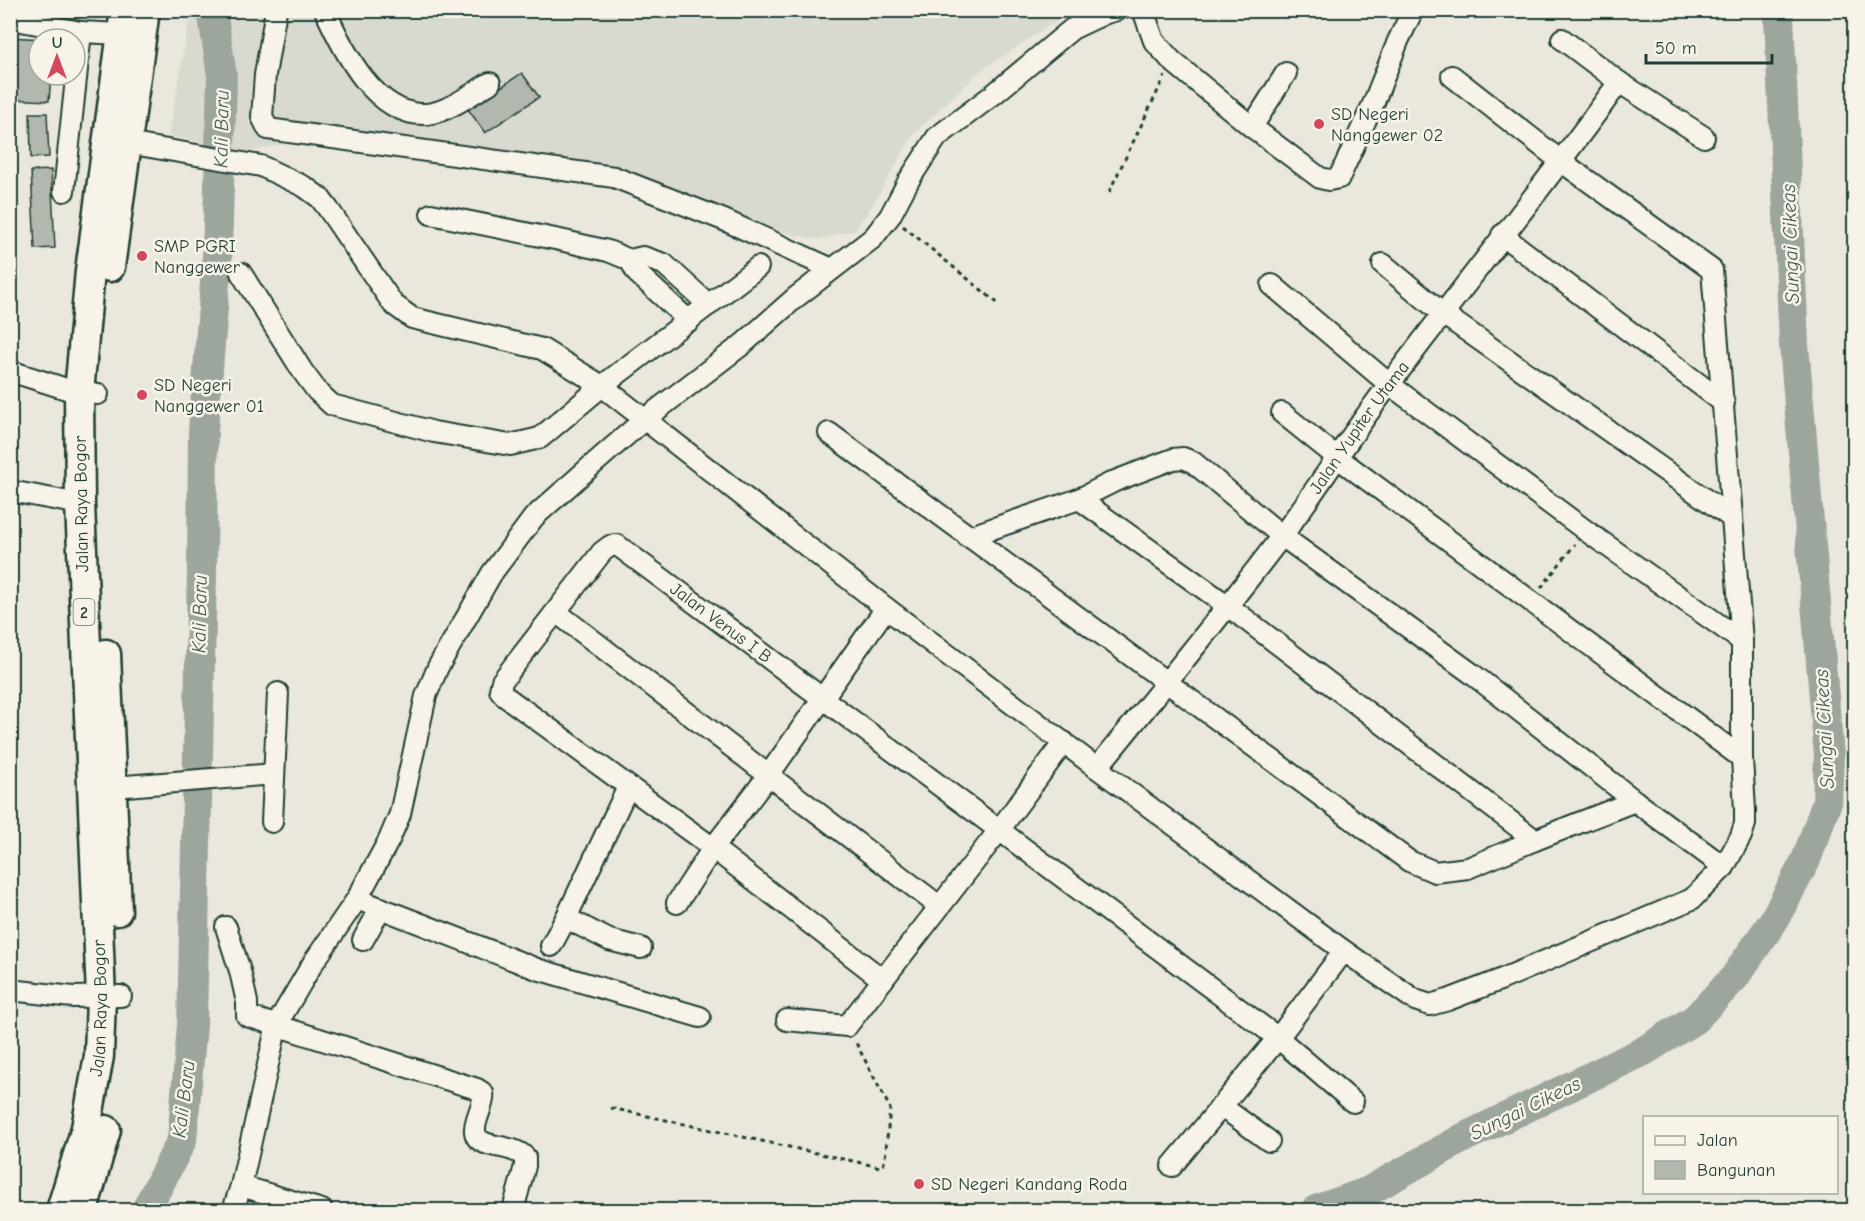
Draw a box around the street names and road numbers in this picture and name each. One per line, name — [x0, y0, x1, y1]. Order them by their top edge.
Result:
street label: Jalan Yupiter Utama — [1305, 357, 1414, 498]
street label: Jalan Raya Bogor — [70, 435, 93, 572]
street label: Jalan Venus I B — [666, 578, 776, 668]
road number: 2 — [74, 599, 94, 625]
street label: Jalan Raya Bogor — [86, 938, 112, 1078]

